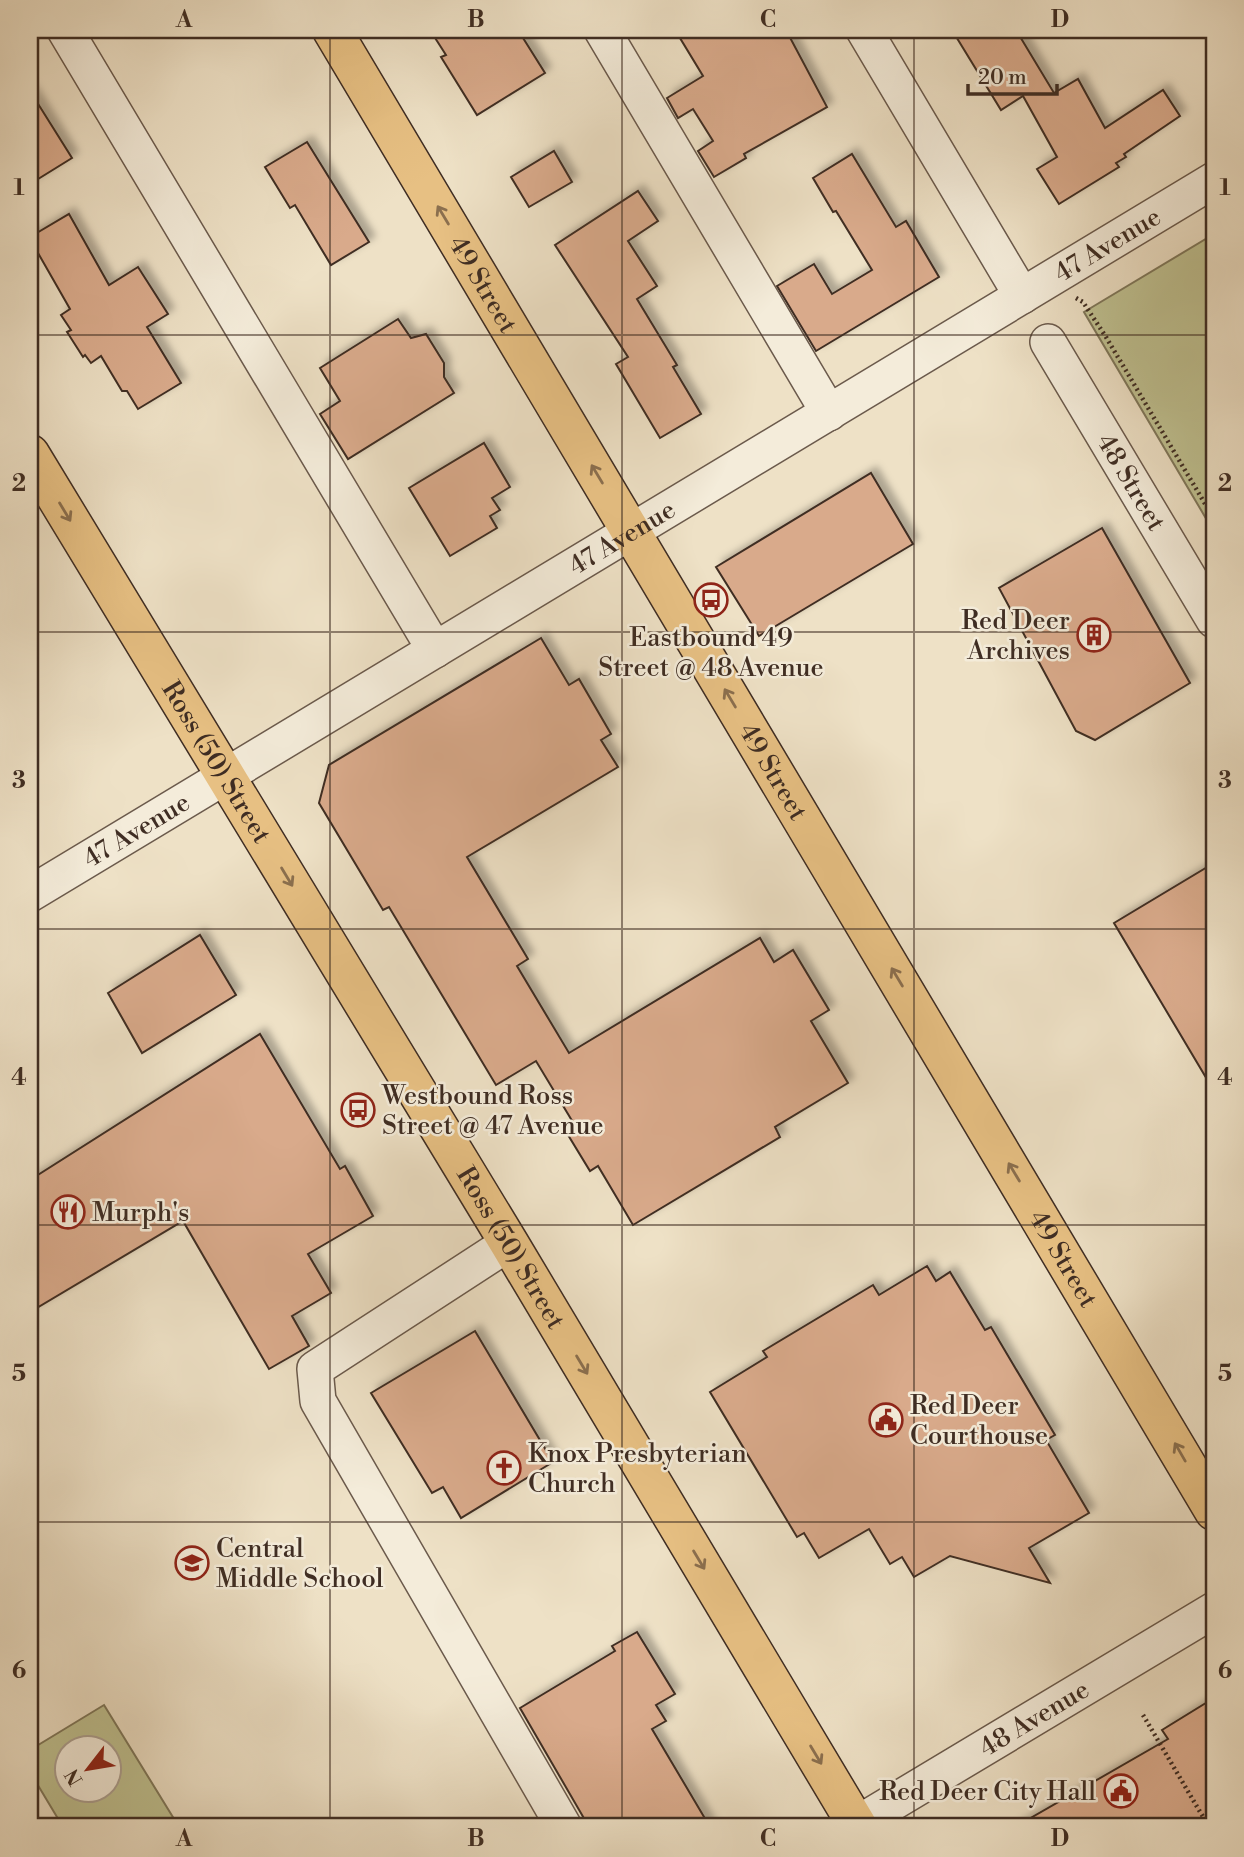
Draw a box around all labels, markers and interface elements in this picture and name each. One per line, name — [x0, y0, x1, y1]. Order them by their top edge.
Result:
text: A — [175, 6, 193, 34]
text: B — [467, 6, 485, 34]
text: C — [760, 6, 776, 34]
text: D — [1051, 6, 1069, 34]
scale bar — [968, 52, 1057, 96]
text: 20 m — [978, 65, 1027, 91]
text: 1 — [13, 174, 25, 202]
text: 1 — [1219, 174, 1231, 202]
street label: 47 Avenue — [1049, 201, 1167, 290]
one-way arrow — [435, 206, 449, 226]
street label: 49 Street — [441, 231, 524, 339]
street label: 48 Street — [1089, 428, 1172, 537]
one-way arrow — [589, 465, 603, 485]
text: 2 — [12, 470, 26, 498]
text: 2 — [1218, 470, 1232, 498]
street label: 47 Avenue — [563, 494, 681, 582]
one-way arrow — [58, 502, 72, 522]
bus stop icon: Eastbound 49 Street @ 48 Avenue — [692, 581, 730, 619]
place label: Red Deer Archives — [961, 605, 1070, 667]
building icon: Red Deer Archives — [1075, 616, 1113, 654]
place label: Eastbound 49 Street @ 48 Avenue — [598, 622, 824, 684]
street label: Ross (50) Street — [154, 675, 277, 849]
one-way arrow — [723, 688, 737, 708]
street label: 49 Street — [732, 718, 814, 826]
text: 3 — [12, 767, 26, 795]
text: 3 — [1218, 767, 1232, 795]
street label: 47 Avenue — [78, 786, 196, 875]
one-way arrow — [280, 867, 294, 887]
one-way arrow — [889, 968, 903, 988]
text: 4 — [11, 1064, 27, 1092]
text: 4 — [1217, 1064, 1233, 1092]
place label: Westbound Ross Street @ 47 Avenue — [381, 1080, 604, 1142]
bus stop icon: Westbound Ross Street @ 47 Avenue — [339, 1091, 377, 1129]
street label: Ross (50) Street — [449, 1161, 572, 1335]
one-way arrow — [1007, 1163, 1021, 1183]
restaurant icon: Murph's — [49, 1193, 87, 1231]
place label: Murph's — [92, 1197, 190, 1229]
street label: 49 Street — [1022, 1205, 1104, 1313]
one-way arrow — [575, 1355, 589, 1375]
text: 5 — [12, 1360, 26, 1388]
text: 5 — [1218, 1360, 1232, 1388]
place label: Red Deer Courthouse — [910, 1390, 1048, 1452]
public building icon: Red Deer Courthouse — [867, 1401, 905, 1439]
place label: Knox Presbyterian Church — [528, 1438, 747, 1500]
one-way arrow — [1172, 1443, 1186, 1463]
church icon: Knox Presbyterian Church — [485, 1449, 523, 1487]
place label: Central Middle School — [216, 1533, 384, 1595]
school or university icon: Central Middle School — [173, 1544, 211, 1582]
one-way arrow — [692, 1550, 706, 1570]
text: 6 — [12, 1657, 26, 1685]
text: 6 — [1218, 1657, 1232, 1685]
street label: 48 Avenue — [974, 1674, 1095, 1764]
north arrow — [52, 1734, 122, 1804]
one-way arrow — [809, 1745, 823, 1765]
text: N — [60, 1765, 88, 1790]
public building icon: Red Deer City Hall — [1102, 1772, 1140, 1810]
place label: Red Deer City Hall — [879, 1776, 1096, 1808]
text: A — [175, 1825, 193, 1853]
text: B — [467, 1825, 485, 1853]
text: C — [760, 1825, 776, 1853]
text: D — [1051, 1825, 1069, 1853]

